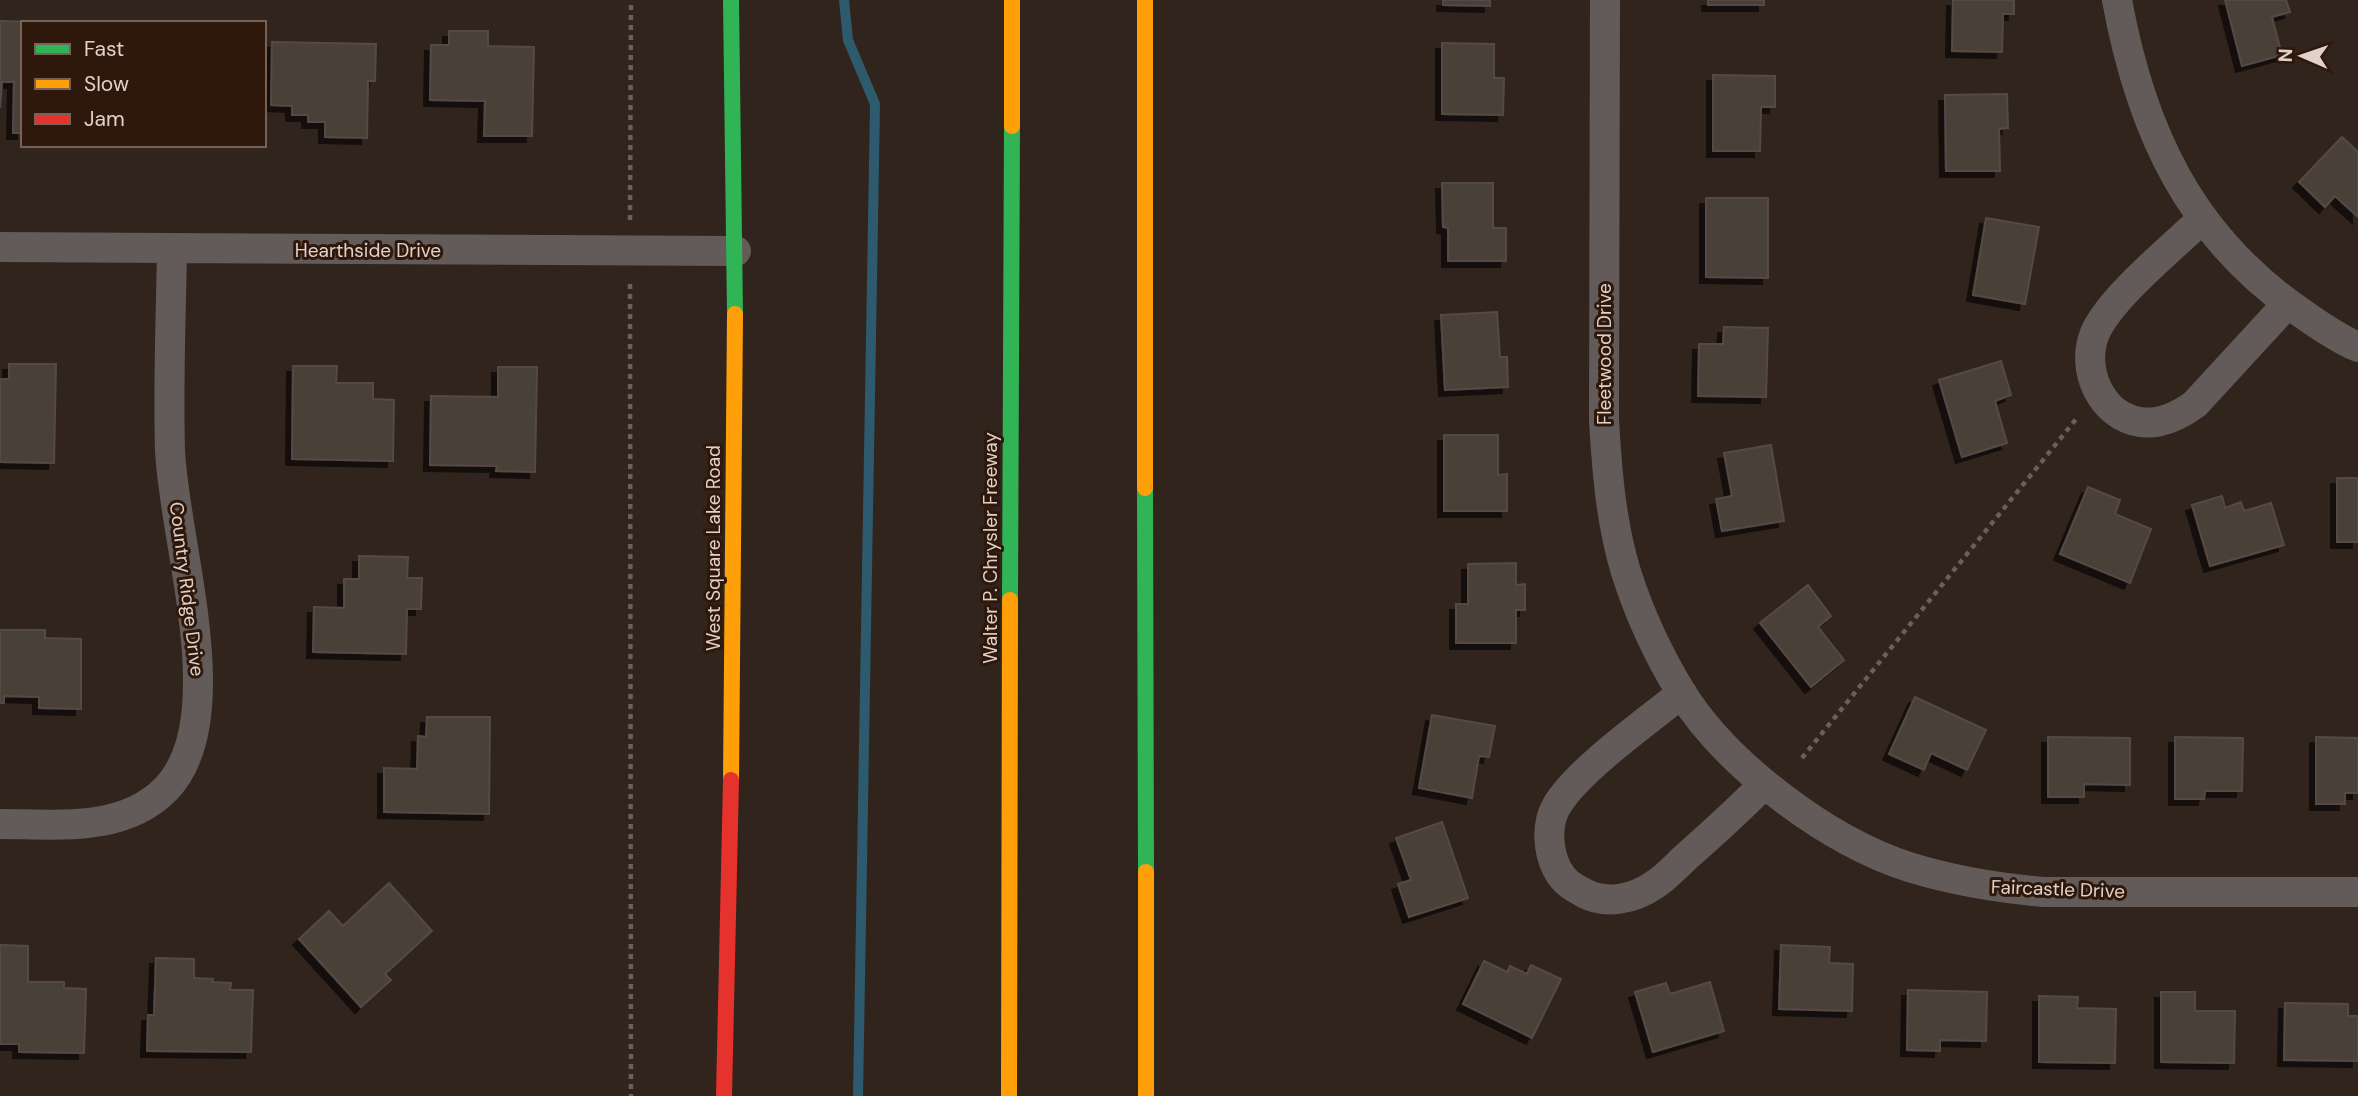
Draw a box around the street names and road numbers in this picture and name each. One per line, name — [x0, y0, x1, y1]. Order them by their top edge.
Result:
street label: Hearthside Drive — [295, 238, 441, 263]
street label: Fleetwood Drive — [1592, 283, 1617, 425]
street label: Walter P. Chrysler Freeway — [978, 432, 1003, 664]
street label: West Square Lake Road — [701, 445, 726, 651]
street label: Country Ridge Drive — [164, 500, 210, 678]
street label: Faircastle Drive — [1991, 874, 2125, 904]

